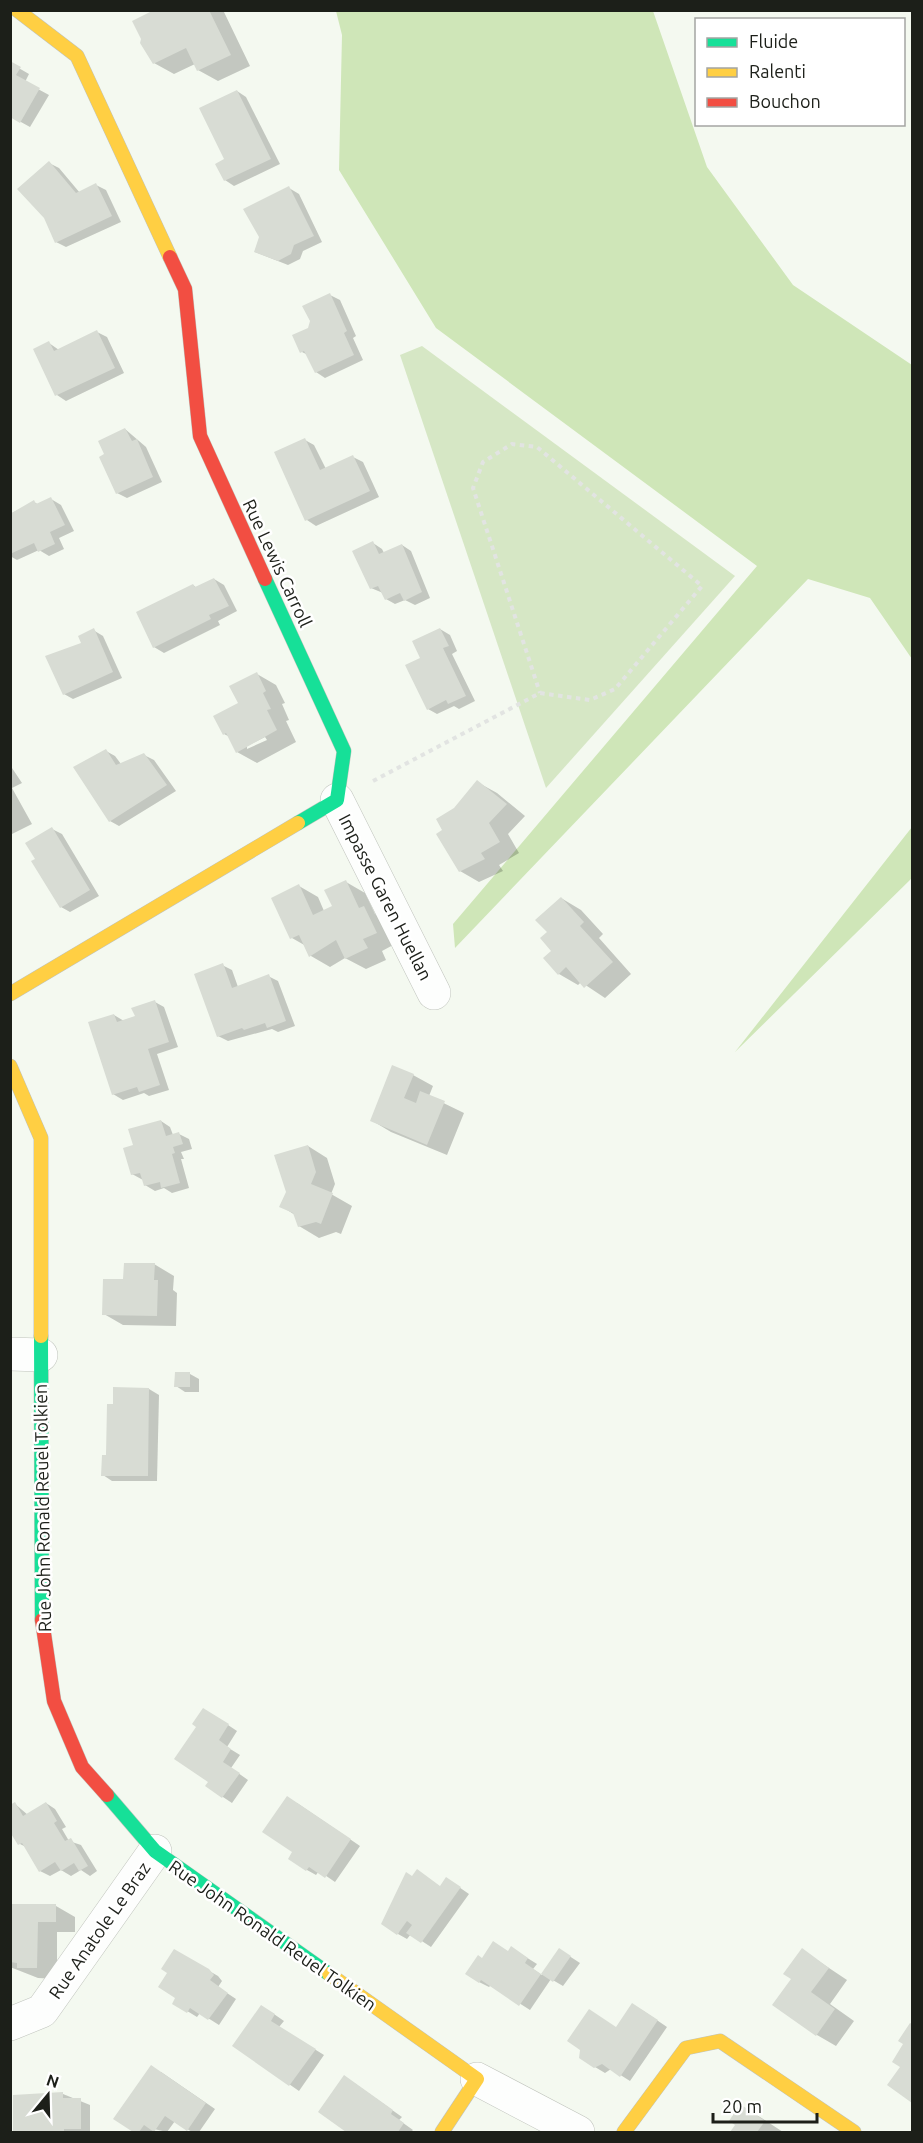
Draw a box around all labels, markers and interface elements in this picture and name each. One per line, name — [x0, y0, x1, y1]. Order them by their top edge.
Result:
legend — [695, 18, 905, 126]
text: Fluide — [749, 31, 798, 51]
text: Ralenti — [749, 61, 806, 81]
text: Bouchon — [749, 91, 821, 111]
street label: Rue Lewis Carroll — [240, 496, 317, 630]
street label: Impasse Garen Huellan — [335, 811, 437, 983]
street label: Rue John Ronald Reuel Tolkien — [30, 1384, 54, 1632]
street label: Rue John Ronald Reuel Tolkien — [166, 1856, 380, 2014]
street label: Rue Anatole Le Braz — [44, 1858, 154, 2002]
north arrow — [18, 2065, 78, 2125]
text: N — [44, 2070, 61, 2091]
scale bar — [713, 2086, 816, 2124]
text: 20 m — [722, 2096, 762, 2116]

